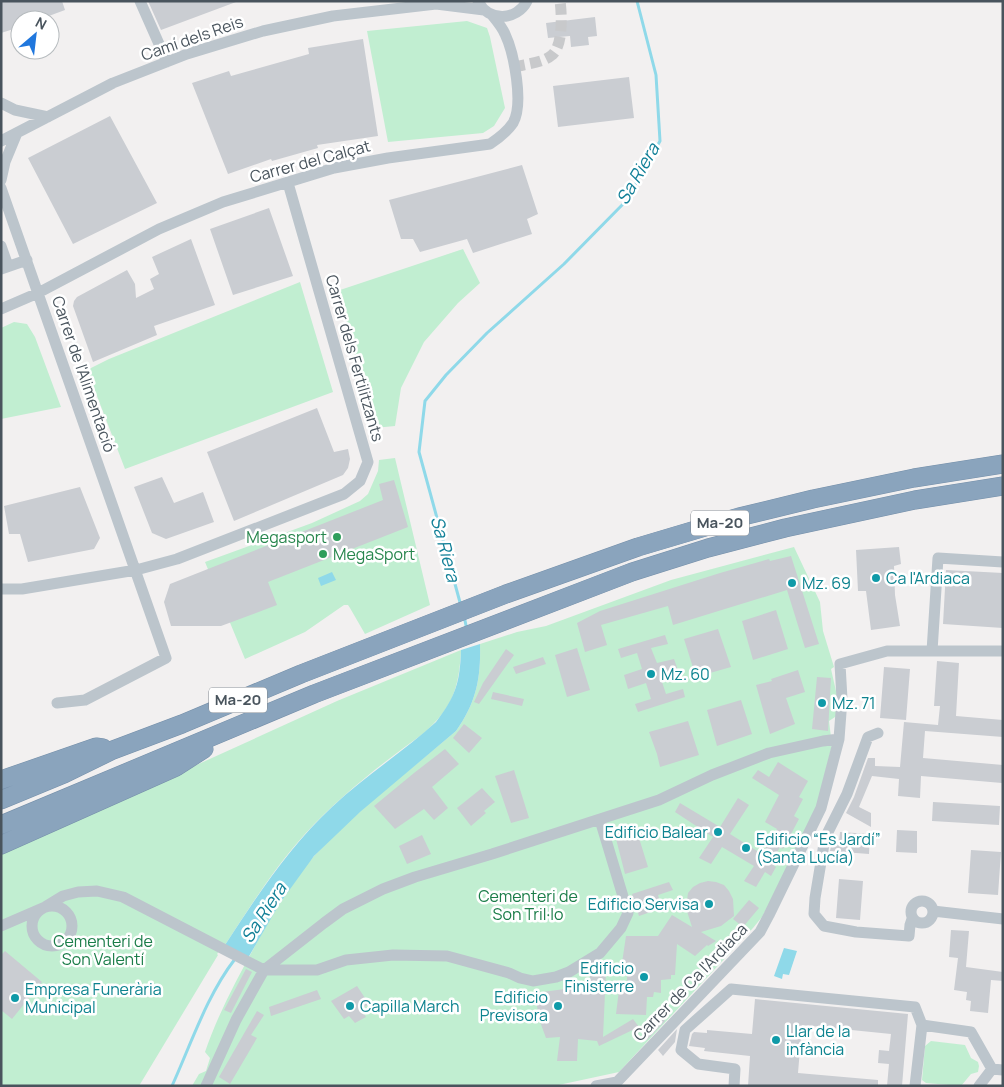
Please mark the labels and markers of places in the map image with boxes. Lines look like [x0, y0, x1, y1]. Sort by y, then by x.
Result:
place label: Megasport [246, 526, 327, 548]
marker: Megasport [331, 531, 343, 543]
place label: MegaSport [333, 543, 415, 565]
marker: MegaSport [317, 548, 329, 560]
place label: Ca l'Ardiaca [886, 567, 970, 589]
place label: Mz. 69 [802, 572, 851, 594]
marker: Ca l'Ardiaca [870, 572, 882, 584]
marker: Mz. 69 [786, 577, 798, 589]
place label: Mz. 60 [661, 663, 710, 685]
marker: Mz. 60 [645, 668, 657, 680]
place label: Mz. 71 [832, 692, 875, 714]
marker: Mz. 71 [816, 697, 828, 709]
place label: Edificio Balear [605, 821, 708, 843]
marker: Edificio Balear [712, 826, 724, 838]
place label: Edificio “Es Jardí” (Santa Lucía) [756, 828, 881, 868]
marker: Edificio “Es Jardí” (Santa Lucía) [740, 842, 752, 854]
place label: Edificio Servisa [588, 893, 699, 915]
marker: Edificio Servisa [703, 898, 715, 910]
place label: Edificio Finisterre [564, 957, 634, 997]
marker: Edificio Finisterre [638, 971, 650, 983]
place label: Empresa Funerària Municipal [25, 978, 162, 1018]
place label: Edificio Previsora [480, 986, 548, 1026]
marker: Empresa Funerària Municipal [9, 992, 21, 1004]
place label: Capilla March [360, 995, 459, 1017]
marker: Capilla March [344, 1000, 356, 1012]
marker: Edificio Previsora [552, 1000, 564, 1012]
place label: Llar de la infància [786, 1020, 850, 1060]
marker: Llar de la infància [770, 1034, 782, 1046]

